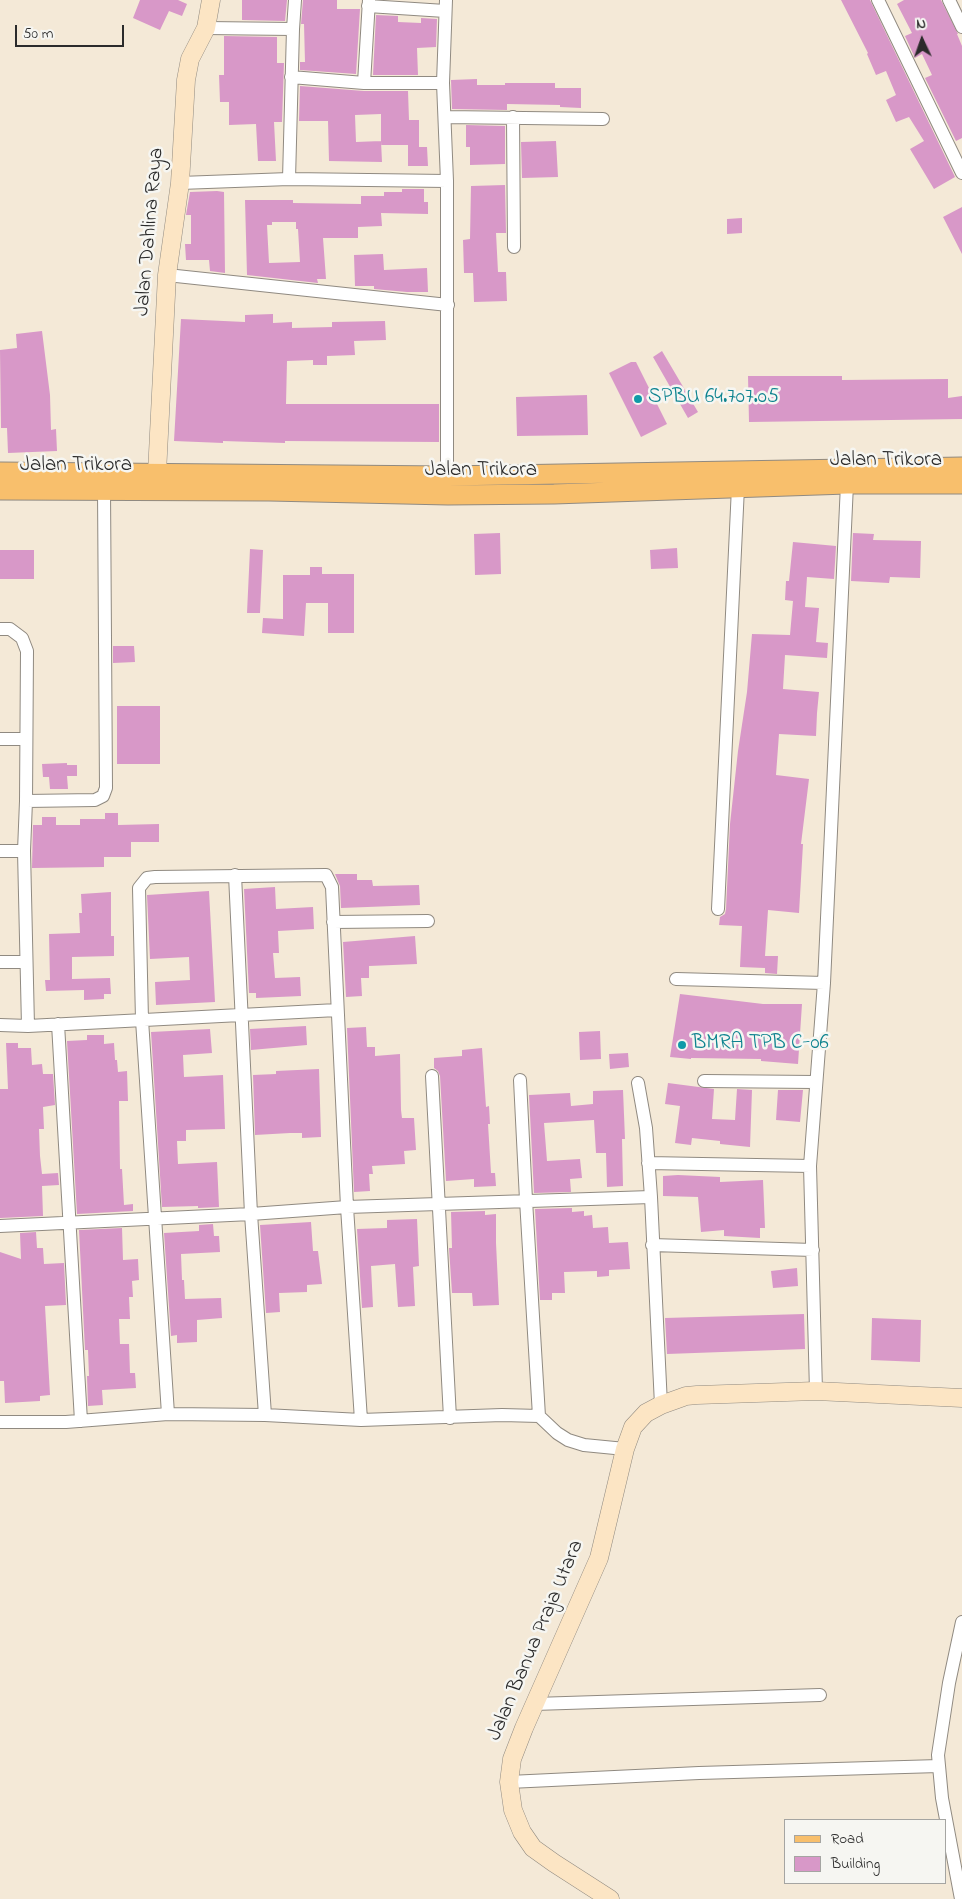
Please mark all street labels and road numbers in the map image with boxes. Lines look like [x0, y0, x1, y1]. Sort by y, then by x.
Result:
street label: Jalan Dahlina Raya [131, 147, 171, 317]
street label: Jalan Trikora [830, 449, 942, 475]
street label: Jalan Trikora [20, 454, 132, 480]
street label: Jalan Trikora [425, 459, 537, 485]
street label: Jalan Banua Praja Utara [483, 1537, 591, 1745]

